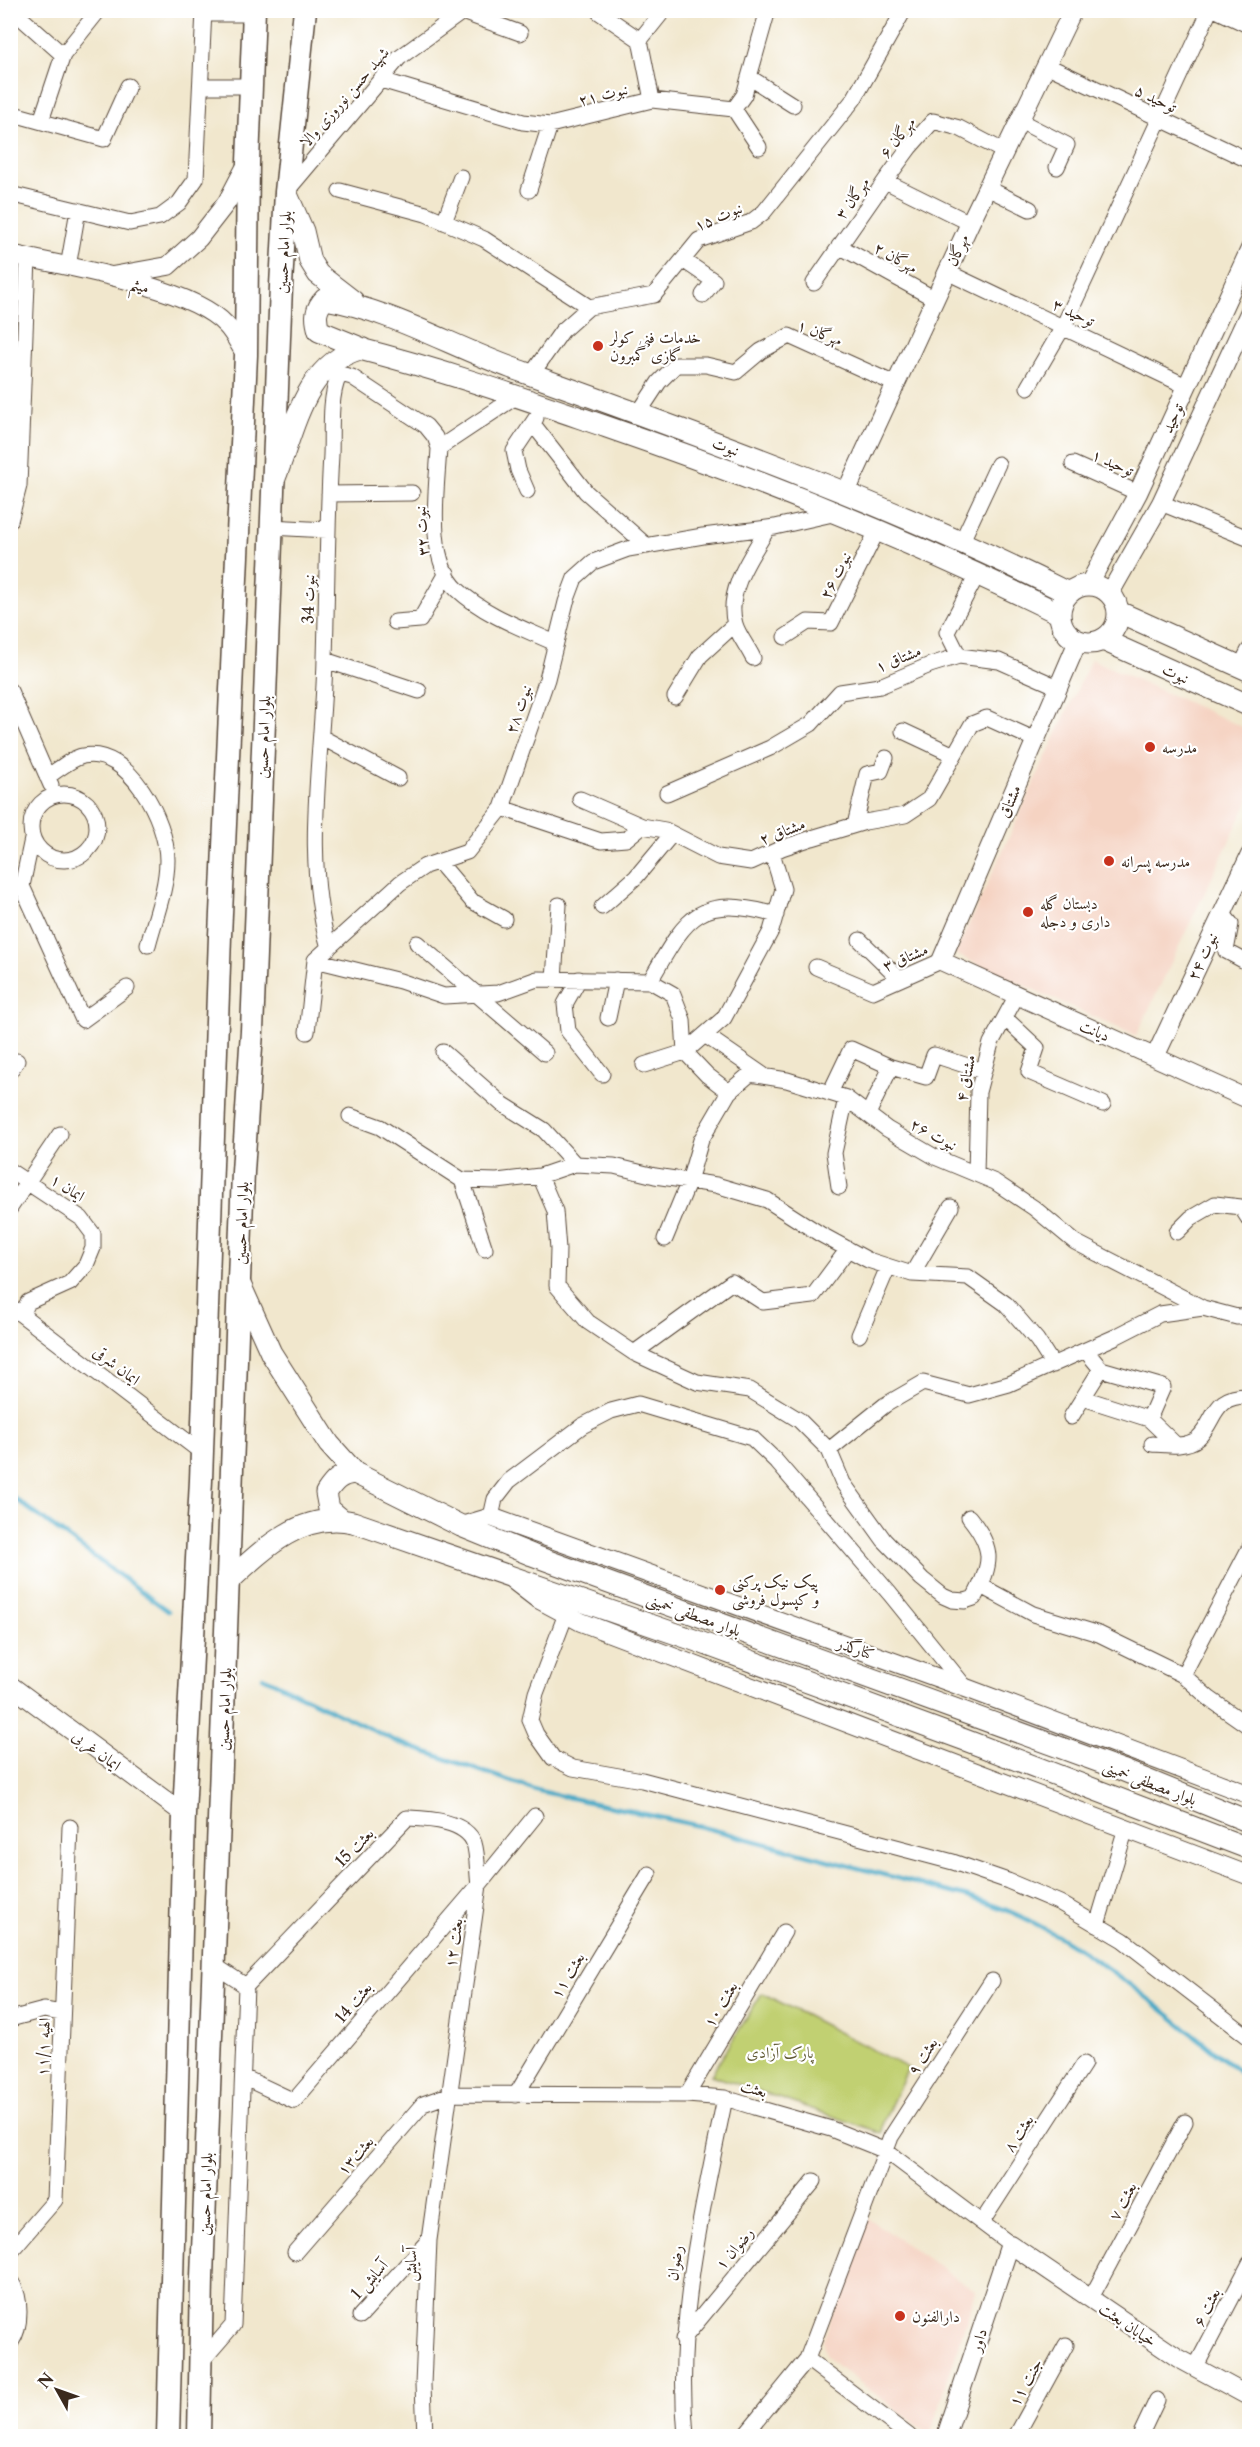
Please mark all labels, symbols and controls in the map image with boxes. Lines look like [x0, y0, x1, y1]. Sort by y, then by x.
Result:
street label: شهید حسن نوروزی والا [295, 43, 395, 153]
street label: نبوت ۲۱ [576, 78, 630, 111]
street label: توحید ۵ [1131, 79, 1181, 118]
street label: مهرگان ۶ [875, 113, 920, 162]
street label: مهرگان ۳ [830, 173, 874, 223]
street label: نبوت ۱۵ [691, 197, 746, 236]
street label: بلوار امام حسین [271, 210, 300, 294]
street label: مهرگان [941, 231, 974, 270]
street label: مهرگان ۲ [870, 237, 921, 278]
street label: میثم [126, 273, 152, 304]
street label: توحید ۳ [1049, 294, 1099, 332]
street label: مهرگان ۱ [794, 314, 845, 351]
place label: خدمات فنی کولر گازی گمبرون [608, 327, 701, 366]
marker: خدمات فنی کولر گازی گمبرون [591, 339, 605, 353]
street label: توحید [1157, 399, 1189, 436]
street label: نبوت [709, 432, 742, 461]
street label: توحید ۱ [1088, 444, 1138, 481]
street label: نبوت ۳۲ [409, 505, 434, 557]
street label: نبوت ۲۶ [815, 548, 856, 602]
street label: نبوت 34 [298, 574, 319, 624]
street label: مشتاق ۱ [872, 640, 924, 676]
street label: نبوت [1159, 658, 1193, 689]
street label: نبوت ۲۸ [500, 682, 537, 736]
street label: بلوار امام حسین [252, 695, 279, 779]
place label: مدرسه [1162, 737, 1197, 757]
marker: مدرسه [1143, 740, 1157, 754]
street label: مشتاق [993, 782, 1025, 820]
street label: مشتاق ۲ [756, 813, 808, 849]
place label: مدرسه پسرانه [1121, 851, 1190, 874]
marker: مدرسه پسرانه [1102, 854, 1116, 868]
place label: دبستان گله داری و دجله [1040, 893, 1111, 931]
marker: دبستان گله داری و دجله [1021, 905, 1035, 919]
street label: نبوت ۲۴ [1182, 929, 1223, 983]
street label: مشتاق ۳ [879, 939, 931, 975]
street label: دیانت [1077, 1015, 1113, 1046]
street label: مشتاق ۴ [951, 1053, 979, 1103]
street label: نبوت ۲۶ [907, 1113, 961, 1156]
street label: ایمان ۱ [47, 1169, 89, 1205]
street label: بلوار امام حسین [230, 1181, 257, 1265]
street label: ایمان شرقی [89, 1341, 144, 1390]
place label: پیک نیک پرکنی و کپسول فروشی [732, 1571, 819, 1611]
marker: پیک نیک پرکنی و کپسول فروشی [713, 1583, 727, 1597]
street label: بلوار مصطفی خمینی [643, 1588, 744, 1642]
street label: کنارگذر [833, 1630, 878, 1664]
street label: بلوار امام حسین [213, 1667, 240, 1751]
street label: ایمان غربی [67, 1725, 125, 1776]
street label: بلوار مصطفی خمینی [1100, 1755, 1200, 1811]
street label: بعثت 15 [331, 1823, 377, 1871]
street label: بعثت ۱۲ [440, 1917, 466, 1969]
street label: بعثت ۱۱ [546, 1948, 588, 2002]
street label: بعثت 14 [330, 1977, 376, 2027]
street label: بعثت ۱۰ [699, 1977, 741, 2031]
street label: الهیه ۱۱/۱ [32, 2017, 54, 2077]
street label: بعثت ۹ [903, 2034, 941, 2078]
park label: پارک آزادی [746, 2042, 814, 2064]
street label: بعثت [738, 2075, 770, 2101]
street label: بعثت ۸ [999, 2111, 1037, 2155]
street label: بعثت۱۳ [332, 2131, 378, 2179]
street label: بلوار امام حسین [194, 2152, 221, 2236]
street label: بعثت ۷ [1104, 2178, 1140, 2224]
street label: رضوان ۱ [710, 2223, 758, 2274]
street label: رضوان [661, 2244, 688, 2282]
street label: آسایش [399, 2245, 422, 2282]
street label: آسایش 1 [346, 2254, 394, 2303]
street label: بعثت ۶ [1188, 2284, 1224, 2330]
street label: خیابان بعثت [1095, 2298, 1161, 2350]
place label: دارالفنون [912, 2306, 960, 2327]
marker: دارالفنون [893, 2309, 907, 2323]
street label: داور [964, 2326, 991, 2356]
street label: جنت ۱۱ [1004, 2355, 1046, 2409]
north arrow [27, 2360, 87, 2420]
text: N [33, 2369, 58, 2392]

